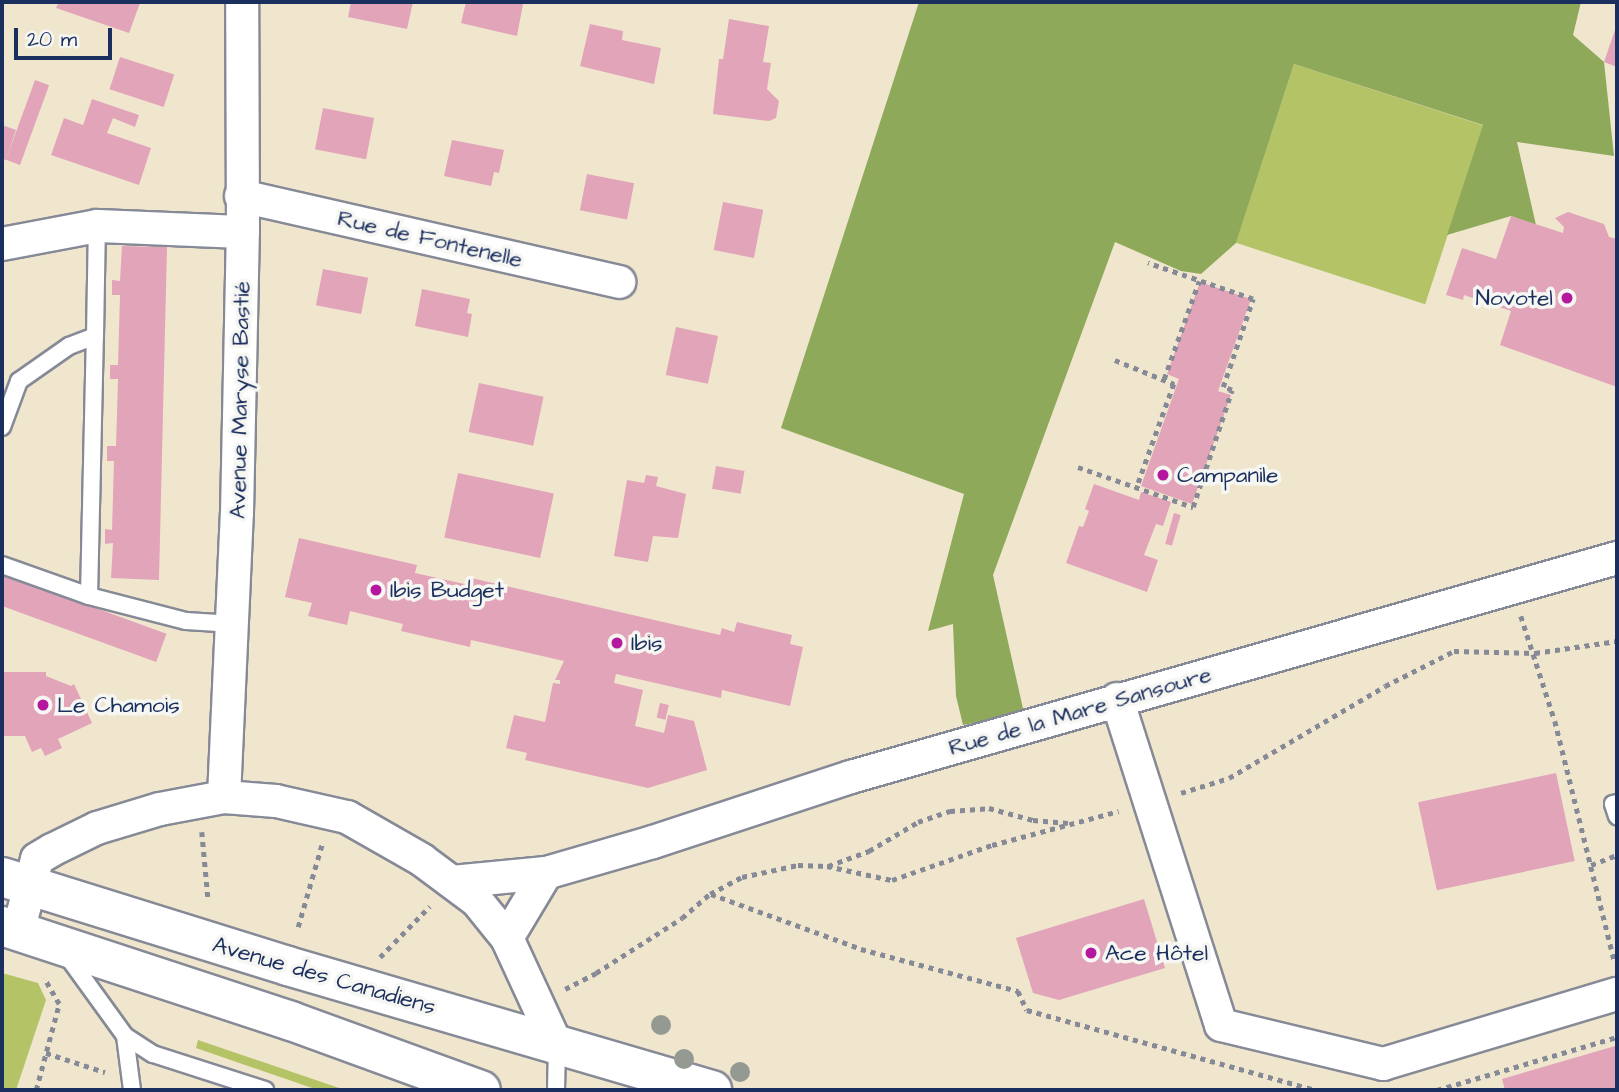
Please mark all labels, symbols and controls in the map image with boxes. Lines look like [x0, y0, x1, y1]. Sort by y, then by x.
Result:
scale bar [18, 14, 116, 58]
text: 20 m [27, 25, 77, 54]
street label: Rue de Fontenelle [335, 204, 525, 274]
street label: Avenue Maryse Bastié [224, 281, 256, 519]
place label: Novotel [1475, 284, 1553, 312]
marker: Novotel [1559, 290, 1575, 306]
place label: Campanile [1177, 461, 1278, 489]
marker: Campanile [1155, 467, 1171, 483]
place label: Ibis Budget [390, 576, 504, 604]
marker: Ibis Budget [368, 582, 384, 598]
place label: Ibis [631, 629, 662, 657]
marker: Ibis [609, 635, 625, 651]
street label: Rue de la Mare Sansoure [945, 660, 1215, 762]
place label: Le Chamois [57, 691, 180, 719]
marker: Le Chamois [35, 697, 51, 713]
street label: Avenue des Canadiens [209, 931, 439, 1021]
place label: Ace Hôtel [1105, 939, 1208, 967]
marker: Ace Hôtel [1083, 945, 1099, 961]

